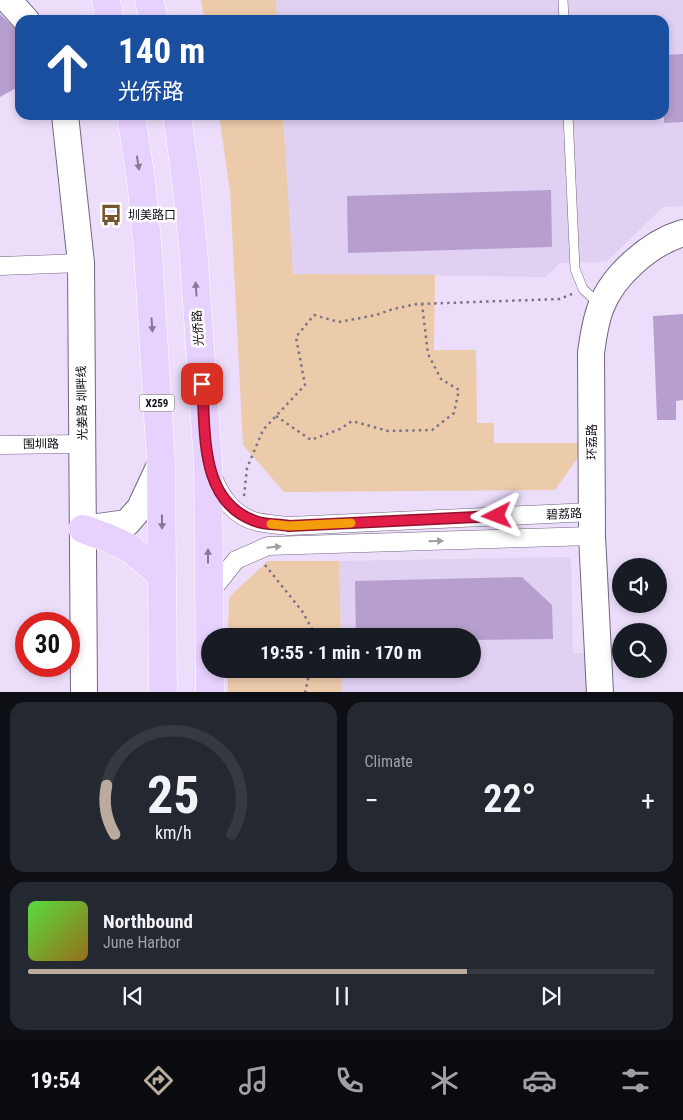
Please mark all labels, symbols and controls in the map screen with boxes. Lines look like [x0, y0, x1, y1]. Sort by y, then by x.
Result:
text: 140 m [118, 31, 205, 72]
icon: ahead [35, 35, 100, 100]
text: 光侨路 [118, 79, 184, 104]
one-way arrow [135, 156, 143, 172]
bus stop icon: 圳美路口 [98, 202, 124, 228]
place label: 圳美路口 [128, 208, 176, 222]
one-way arrow [191, 281, 199, 297]
street label: 光侨路 [190, 310, 206, 346]
one-way arrow [149, 317, 157, 333]
pin [181, 363, 223, 405]
street label: 光姜路 圳畔线 [74, 366, 90, 440]
icon: arrive [188, 370, 216, 398]
road number: X259 [140, 394, 174, 412]
street label: 环荔路 [585, 424, 599, 460]
street label: 围圳路 [23, 437, 59, 451]
position arrow [470, 489, 522, 541]
street label: 碧荔路 [546, 506, 582, 522]
one-way arrow [158, 515, 166, 531]
one-way arrow [428, 537, 444, 545]
one-way arrow [266, 543, 282, 551]
one-way arrow [204, 548, 212, 564]
map controls [612, 558, 667, 678]
button: sound [612, 558, 667, 613]
speed limit sign: 30 [15, 612, 80, 677]
button: search [612, 623, 667, 678]
text: 19:55 · 1 min · 170 m [260, 641, 422, 664]
text: Climate [365, 752, 413, 771]
text: 25 [147, 765, 200, 826]
text: 22° [483, 777, 536, 821]
text: − [365, 784, 379, 817]
text: + [641, 784, 655, 817]
text: km/h [155, 822, 192, 843]
text: Northbound [103, 910, 193, 933]
text: June Harbor [103, 933, 181, 952]
icon: previous [119, 982, 147, 1010]
icon: pause [328, 982, 356, 1010]
icon: next [537, 982, 565, 1010]
icon: directions [141, 1063, 176, 1098]
icon: music [236, 1063, 271, 1098]
icon: phone [332, 1063, 367, 1098]
icon: climate [427, 1063, 462, 1098]
icon: car [522, 1063, 557, 1098]
icon: filters [618, 1063, 653, 1098]
text: 19:54 [30, 1068, 81, 1093]

